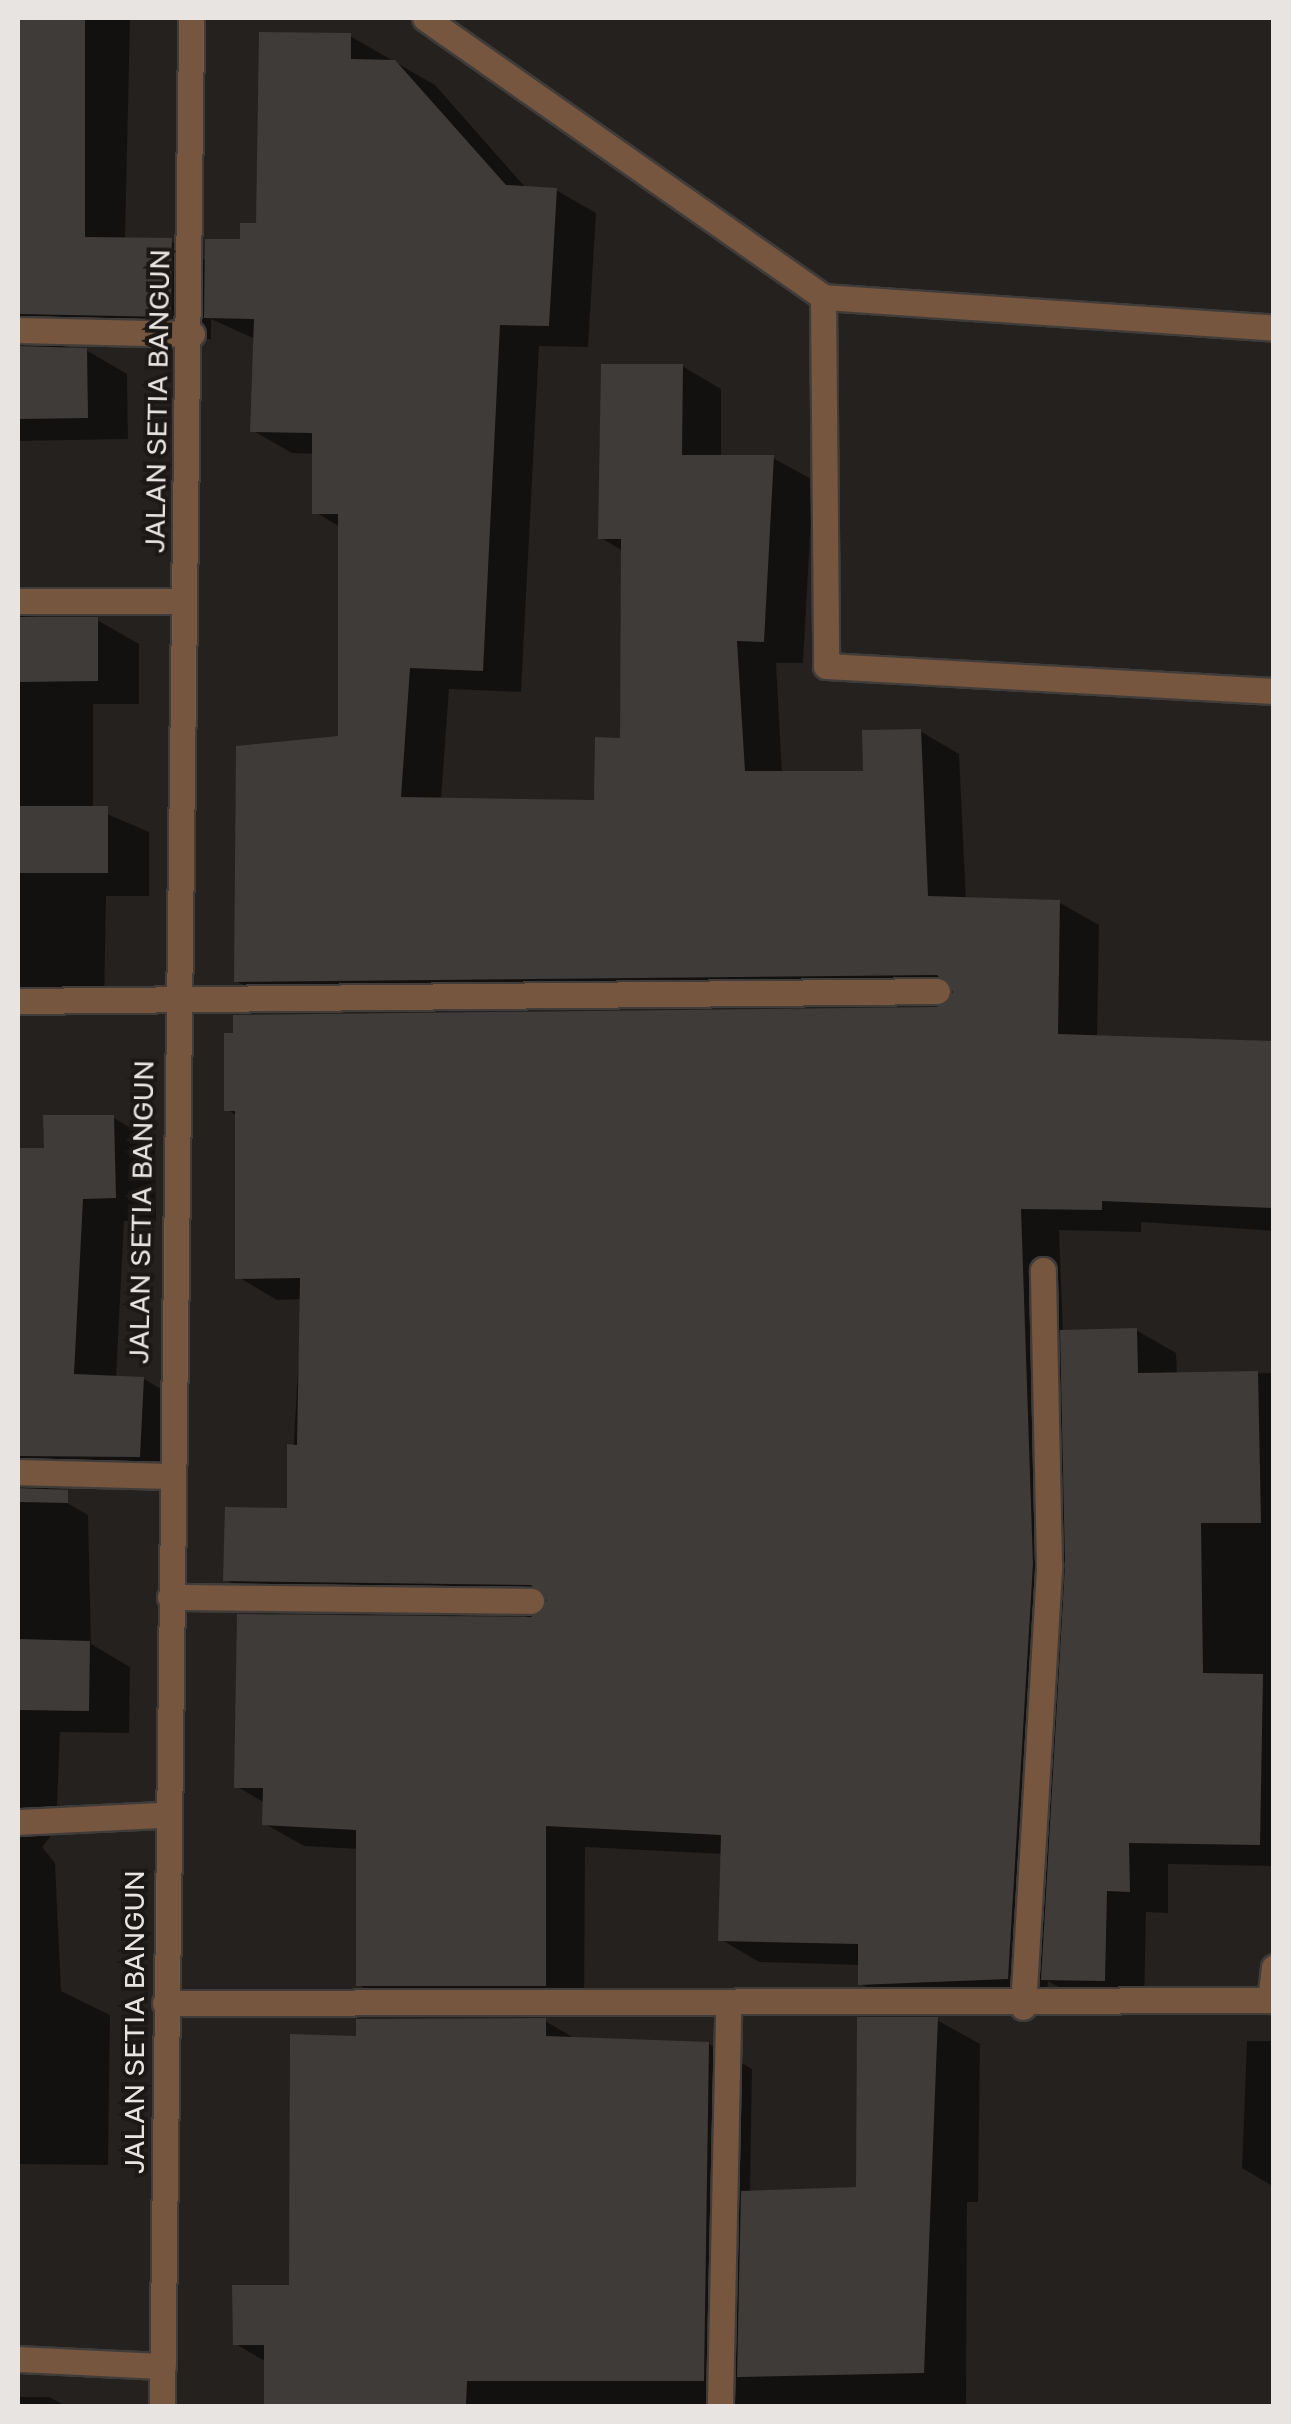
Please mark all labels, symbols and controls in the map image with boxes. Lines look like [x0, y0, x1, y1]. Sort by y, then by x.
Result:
street label: JALAN SETIA BANGUN [138, 249, 176, 553]
street label: JALAN SETIA BANGUN [122, 1060, 160, 1364]
street label: JALAN SETIA BANGUN [117, 1870, 151, 2174]

